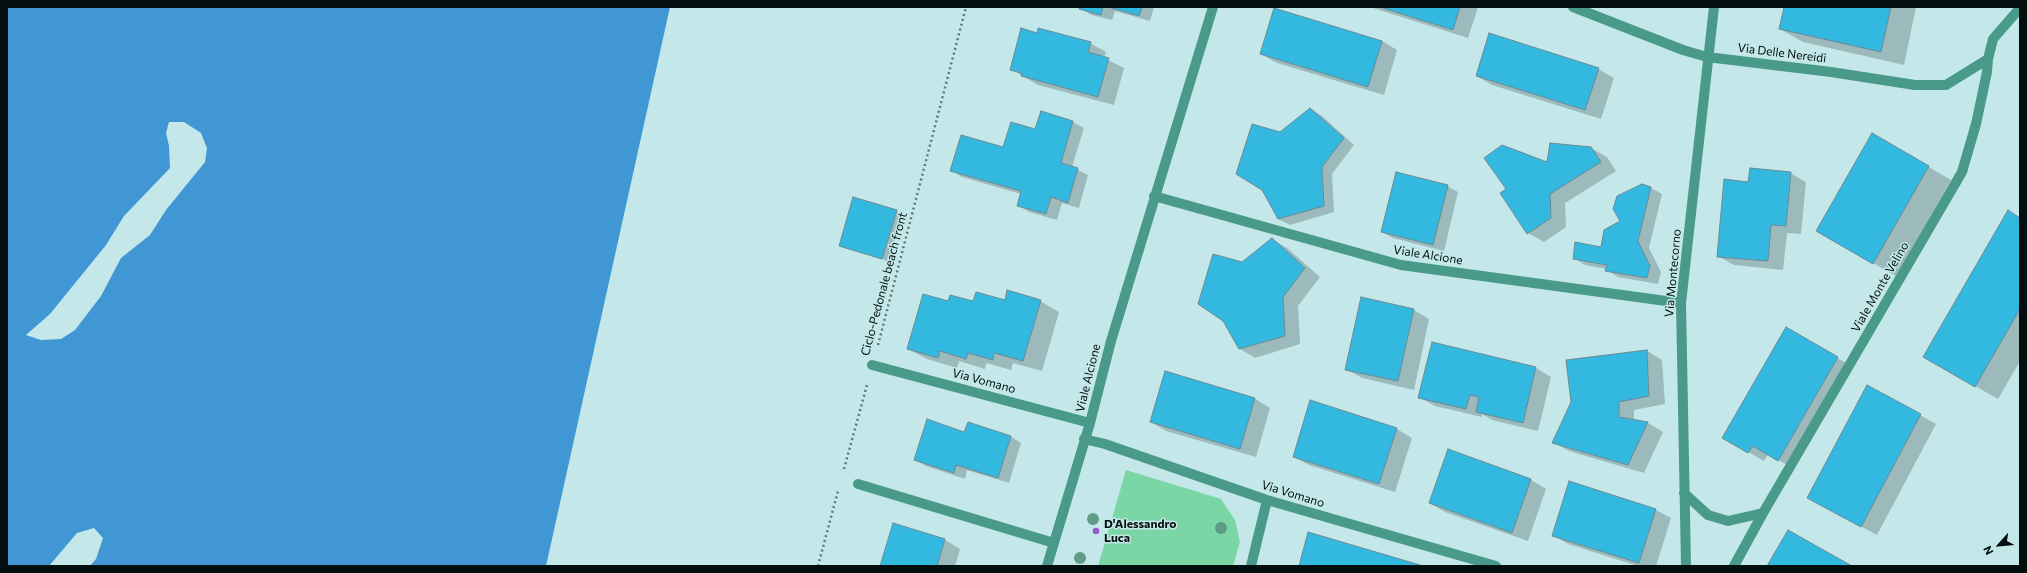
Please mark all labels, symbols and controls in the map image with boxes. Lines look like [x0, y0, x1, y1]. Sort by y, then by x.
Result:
street label: Via Delle Nereidi [1737, 40, 1827, 66]
street label: Ciclo-Pedonale beach front [858, 211, 910, 357]
street label: Via Montecorno [1662, 228, 1684, 318]
street label: Viale Monte Velino [1848, 239, 1912, 335]
street label: Viale Alcione [1392, 242, 1464, 268]
street label: Viale Alcione [1073, 342, 1103, 414]
street label: Via Vomano [951, 366, 1017, 396]
street label: Via Vomano [1260, 478, 1326, 510]
place label: D'Alessandro Luca [1104, 517, 1176, 545]
north arrow [1979, 525, 2019, 565]
marker: D'Alessandro Luca [1091, 526, 1101, 536]
text: N [1980, 544, 1996, 557]

